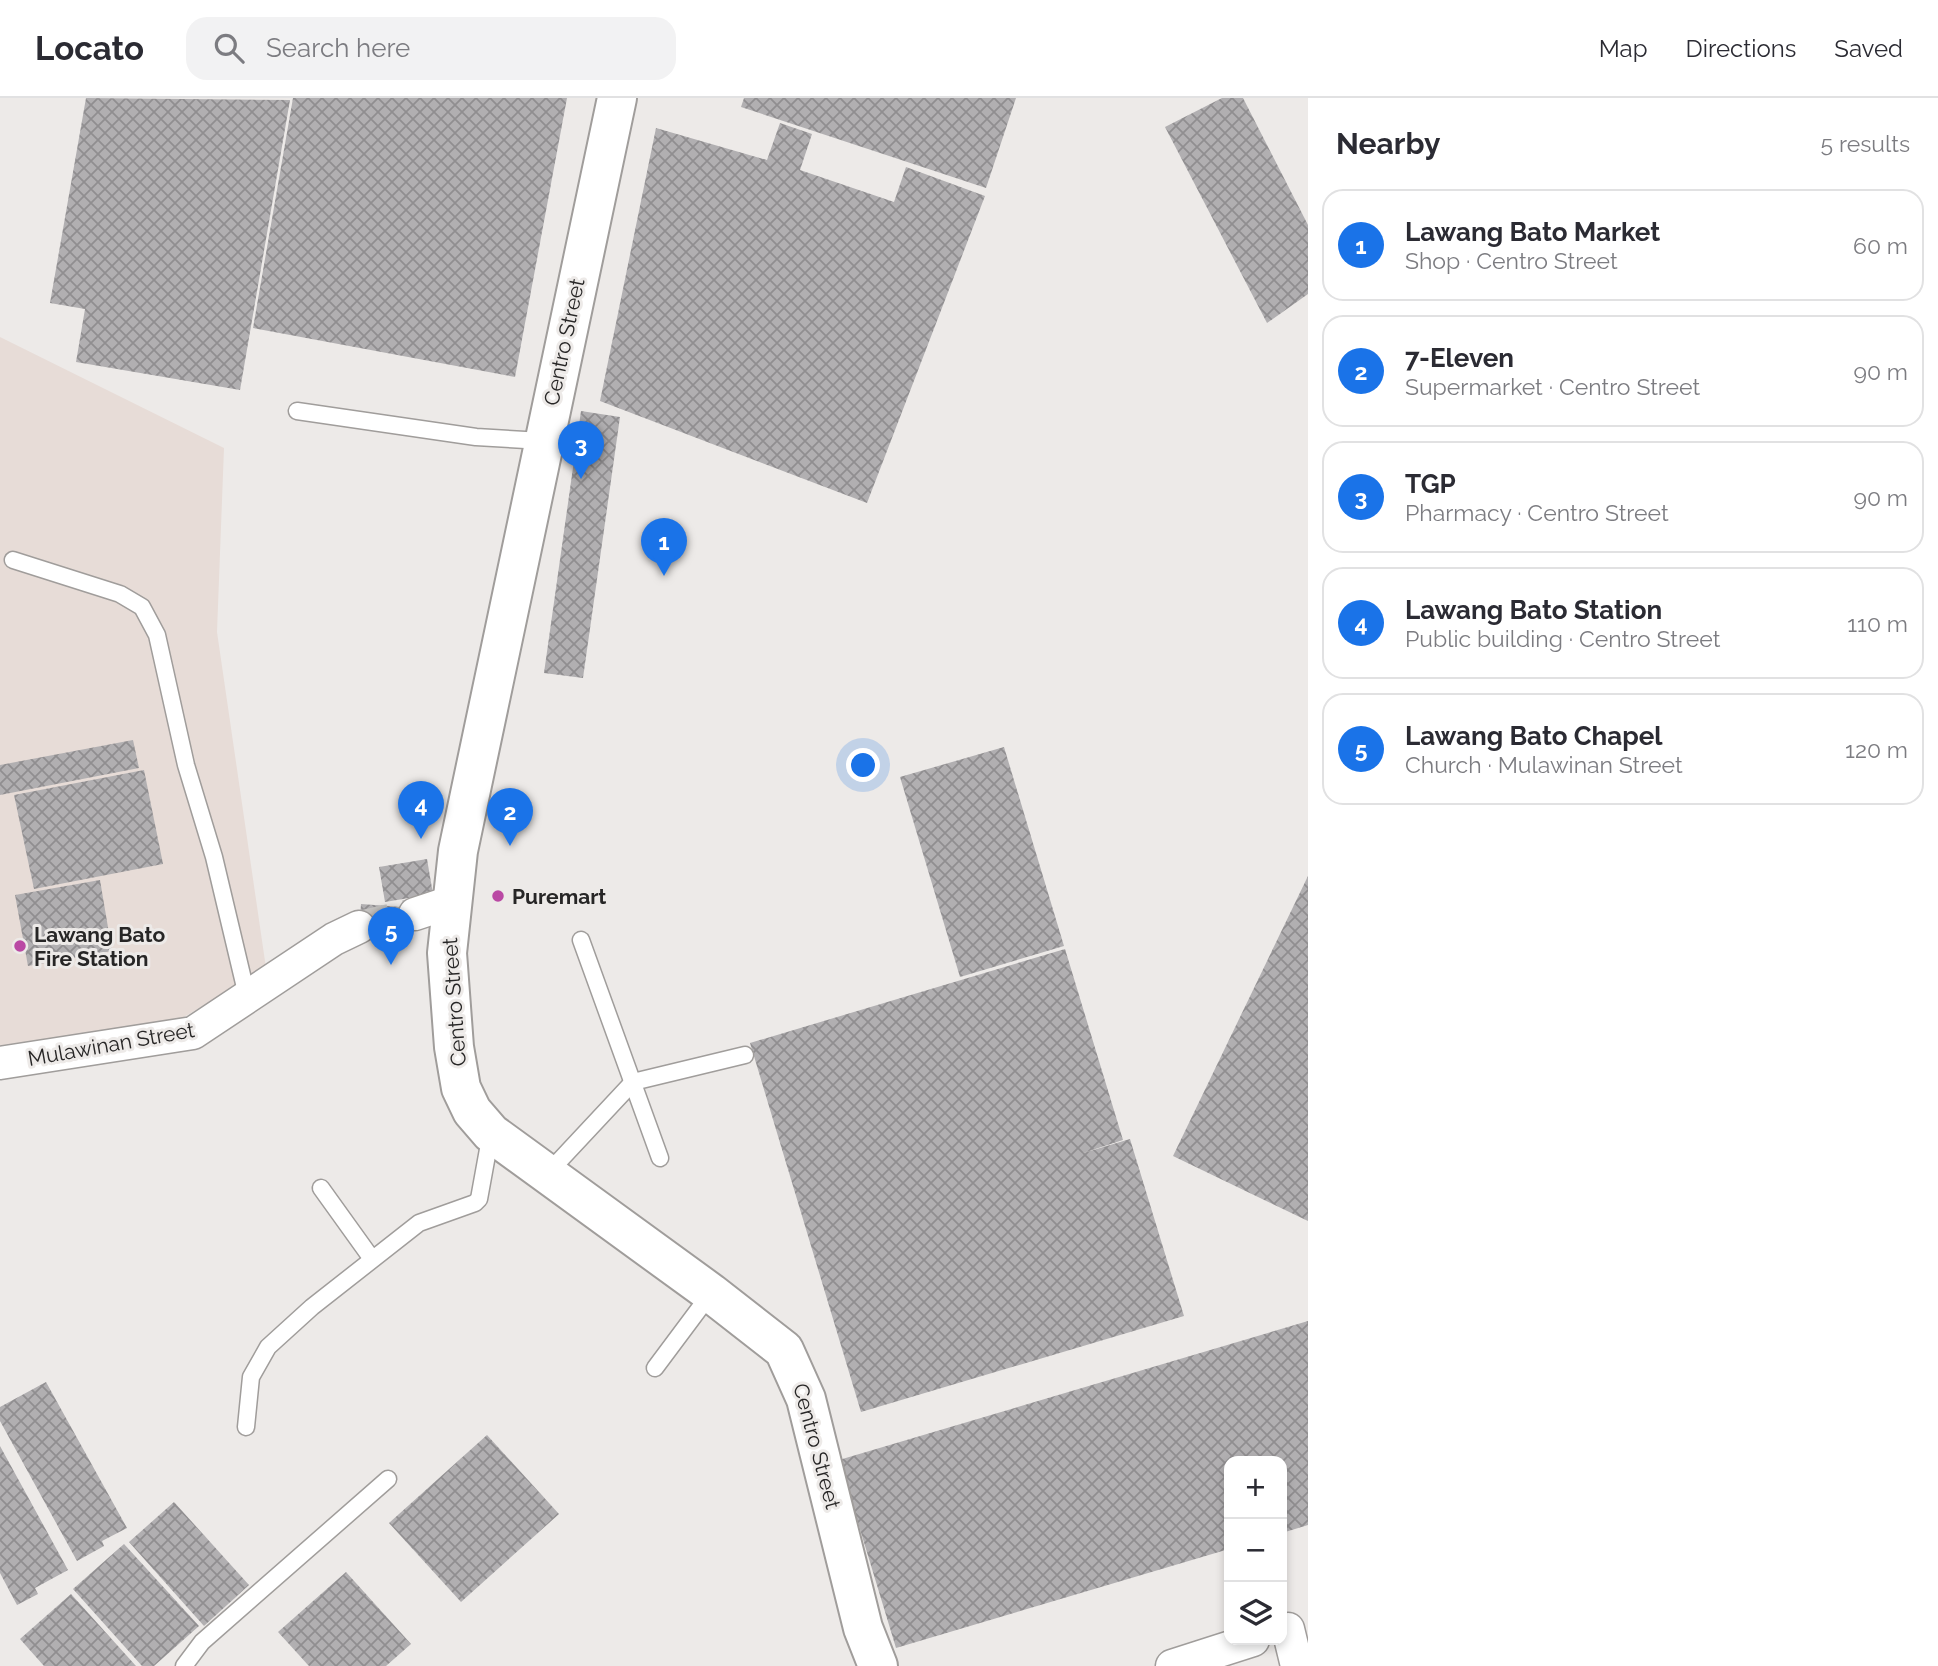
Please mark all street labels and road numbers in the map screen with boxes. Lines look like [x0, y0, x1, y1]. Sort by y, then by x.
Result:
street label: Centro Street [538, 276, 590, 408]
street label: Centro Street [437, 937, 471, 1067]
street label: Mulawinan Street [26, 1017, 196, 1071]
street label: Centro Street [788, 1380, 846, 1512]

